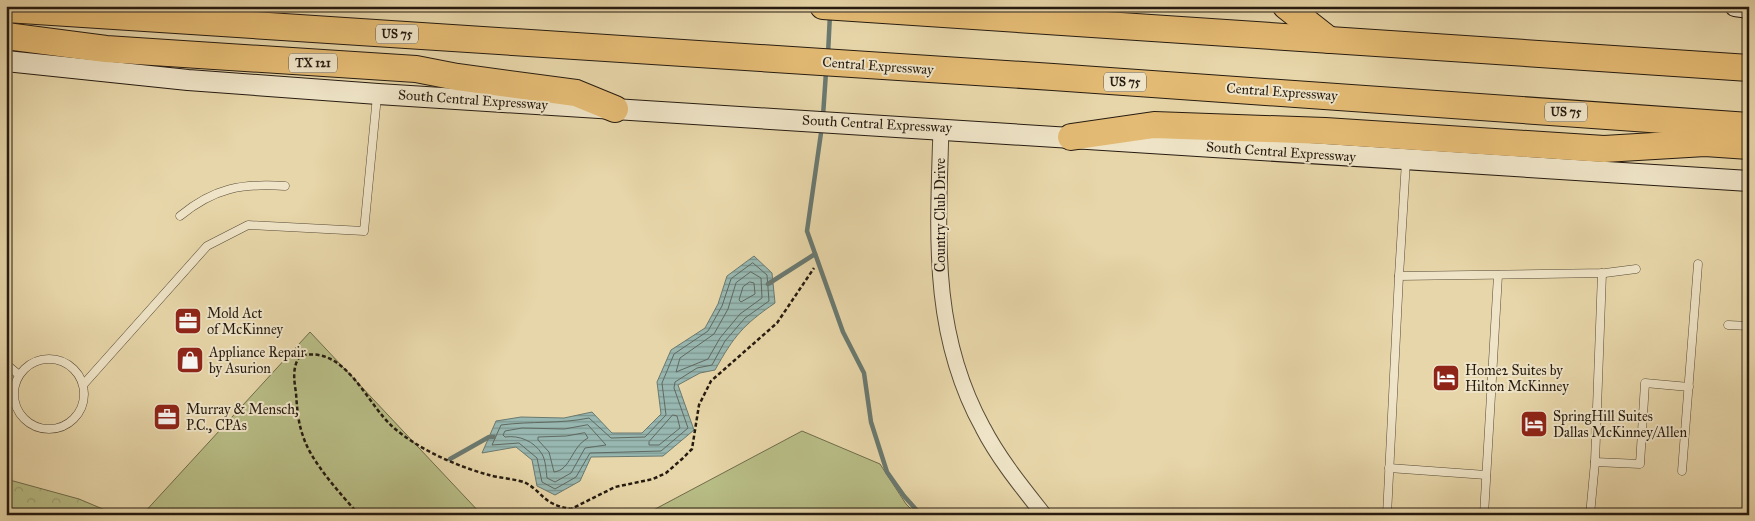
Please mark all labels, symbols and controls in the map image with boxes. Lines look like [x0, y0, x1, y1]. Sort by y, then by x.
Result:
road number: US 75 [376, 24, 418, 44]
road number: TX 121 [289, 54, 337, 72]
street label: Central Expressway [822, 54, 935, 78]
road number: US 75 [1104, 72, 1146, 91]
street label: Central Expressway [1226, 80, 1339, 104]
street label: South Central Expressway [398, 86, 549, 114]
road number: US 75 [1545, 102, 1587, 121]
street label: South Central Expressway [802, 112, 953, 136]
street label: South Central Expressway [1206, 138, 1357, 166]
street label: Country Club Drive [932, 158, 949, 272]
place label: Mold Act of McKinney [207, 305, 284, 338]
office icon: Mold Act of McKinney [173, 306, 203, 336]
place label: Appliance Repair by Asurion [208, 344, 307, 377]
shop icon: Appliance Repair by Asurion [175, 345, 205, 375]
place label: Home2 Suites by Hilton McKinney [1465, 362, 1569, 395]
hotel icon: Home2 Suites by Hilton McKinney [1431, 363, 1461, 393]
place label: Murray & Mensch, P.C., CPAs [186, 401, 299, 434]
office icon: Murray & Mensch, P.C., CPAs [152, 402, 182, 432]
place label: SpringHill Suites Dallas McKinney/Allen [1553, 408, 1687, 441]
hotel icon: SpringHill Suites Dallas McKinney/Allen [1519, 409, 1549, 439]

